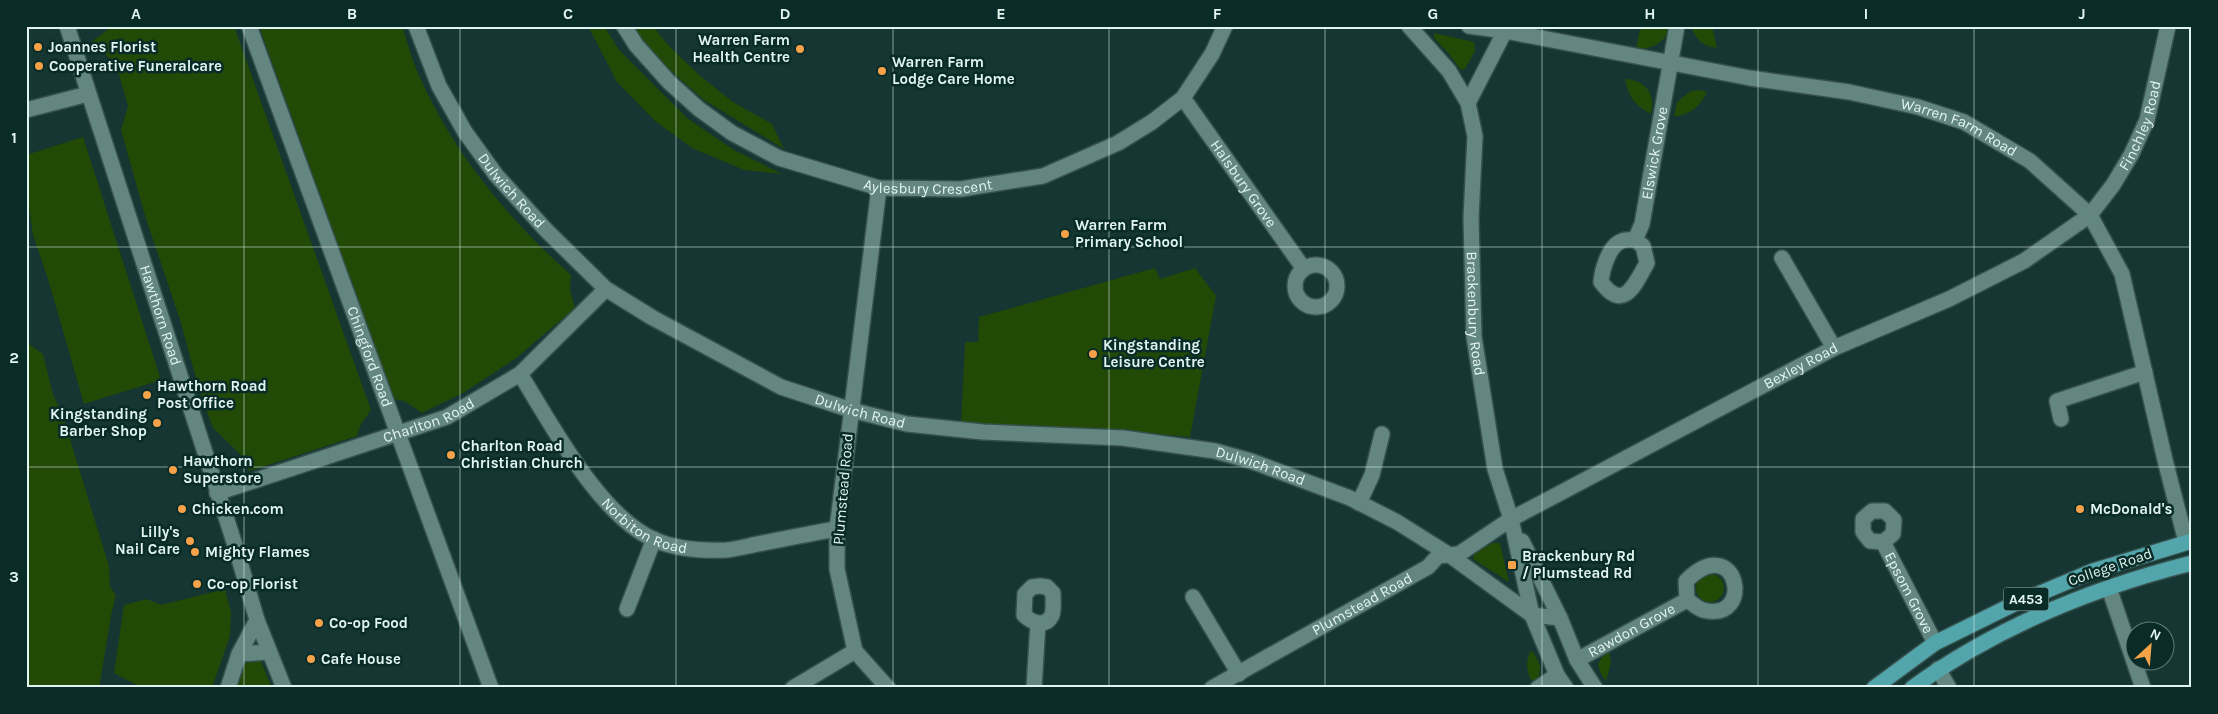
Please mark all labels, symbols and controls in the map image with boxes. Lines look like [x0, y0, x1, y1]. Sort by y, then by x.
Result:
text: A [131, 4, 141, 23]
text: B [347, 4, 357, 23]
text: C [563, 4, 573, 23]
text: D [780, 4, 791, 23]
text: E [996, 4, 1006, 23]
text: F [1213, 4, 1222, 23]
text: G [1428, 4, 1438, 23]
text: H [1644, 4, 1656, 23]
text: I [1864, 4, 1868, 23]
text: J [2078, 4, 2086, 23]
place label: Warren Farm Health Centre [693, 31, 790, 66]
place label: Joannes Florist [48, 38, 156, 56]
marker: Joannes Florist [32, 41, 44, 53]
marker: Warren Farm Health Centre [794, 43, 806, 55]
place label: Warren Farm Lodge Care Home [892, 53, 1015, 88]
place label: Cooperative Funeralcare [49, 57, 222, 75]
marker: Cooperative Funeralcare [33, 60, 45, 72]
marker: Warren Farm Lodge Care Home [876, 65, 888, 77]
street label: Finchley Road [2115, 79, 2165, 174]
street label: Warren Farm Road [1899, 95, 2020, 160]
street label: Elswick Grove [1637, 105, 1672, 201]
text: 1 [11, 128, 17, 147]
street label: Halsbury Grove [1207, 137, 1281, 231]
street label: Dulwich Road [474, 150, 549, 232]
street label: Aylesbury Crescent [862, 175, 994, 198]
place label: Warren Farm Primary School [1075, 216, 1183, 251]
marker: Warren Farm Primary School [1059, 228, 1071, 240]
street label: Brackenbury Road [1463, 251, 1489, 377]
street label: Hawthorn Road [136, 263, 185, 368]
street label: Chingford Road [343, 304, 397, 410]
place label: Kingstanding Leisure Centre [1103, 336, 1205, 371]
street label: Bexley Road [1760, 339, 1841, 393]
text: 2 [9, 348, 19, 367]
marker: Kingstanding Leisure Centre [1087, 348, 1099, 360]
place label: Hawthorn Road Post Office [157, 377, 267, 412]
marker: Hawthorn Road Post Office [141, 389, 153, 401]
street label: Dulwich Road [812, 390, 907, 432]
street label: Charlton Road [381, 394, 478, 447]
place label: Kingstanding Barber Shop [50, 405, 147, 440]
marker: Kingstanding Barber Shop [151, 417, 163, 429]
street label: Plumstead Road [829, 432, 857, 546]
place label: Charlton Road Christian Church [461, 437, 583, 472]
street label: Dulwich Road [1214, 443, 1308, 489]
marker: Charlton Road Christian Church [445, 449, 457, 461]
place label: Hawthorn Superstore [183, 452, 261, 487]
marker: Hawthorn Superstore [167, 464, 179, 476]
street label: Norbiton Road [598, 494, 689, 557]
place label: Chicken.com [192, 500, 284, 518]
place label: McDonald's [2090, 500, 2172, 518]
marker: Chicken.com [176, 503, 188, 515]
marker: McDonald's [2074, 503, 2086, 515]
place label: Lilly's Nail Care [115, 523, 180, 558]
marker: Lilly's Nail Care [184, 535, 196, 547]
place label: Mighty Flames [205, 543, 310, 561]
street label: College Road [2066, 544, 2154, 590]
marker: Mighty Flames [189, 546, 201, 558]
place label: Brackenbury Rd / Plumstead Rd [1522, 547, 1635, 582]
street label: Epsom Grove [1881, 549, 1938, 637]
marker: Brackenbury Rd / Plumstead Rd [1506, 559, 1518, 571]
text: 3 [9, 567, 19, 586]
street label: Plumstead Road [1309, 569, 1415, 639]
place label: Co-op Florist [207, 575, 298, 593]
marker: Co-op Florist [191, 578, 203, 590]
road number: A453 [2004, 588, 2048, 610]
street label: Rawdon Grove [1585, 599, 1678, 661]
place label: Co-op Food [329, 614, 408, 632]
marker: Co-op Food [313, 617, 325, 629]
north arrow [2126, 622, 2176, 672]
text: N [2147, 625, 2164, 645]
place label: Cafe House [321, 650, 401, 668]
marker: Cafe House [305, 653, 317, 665]

